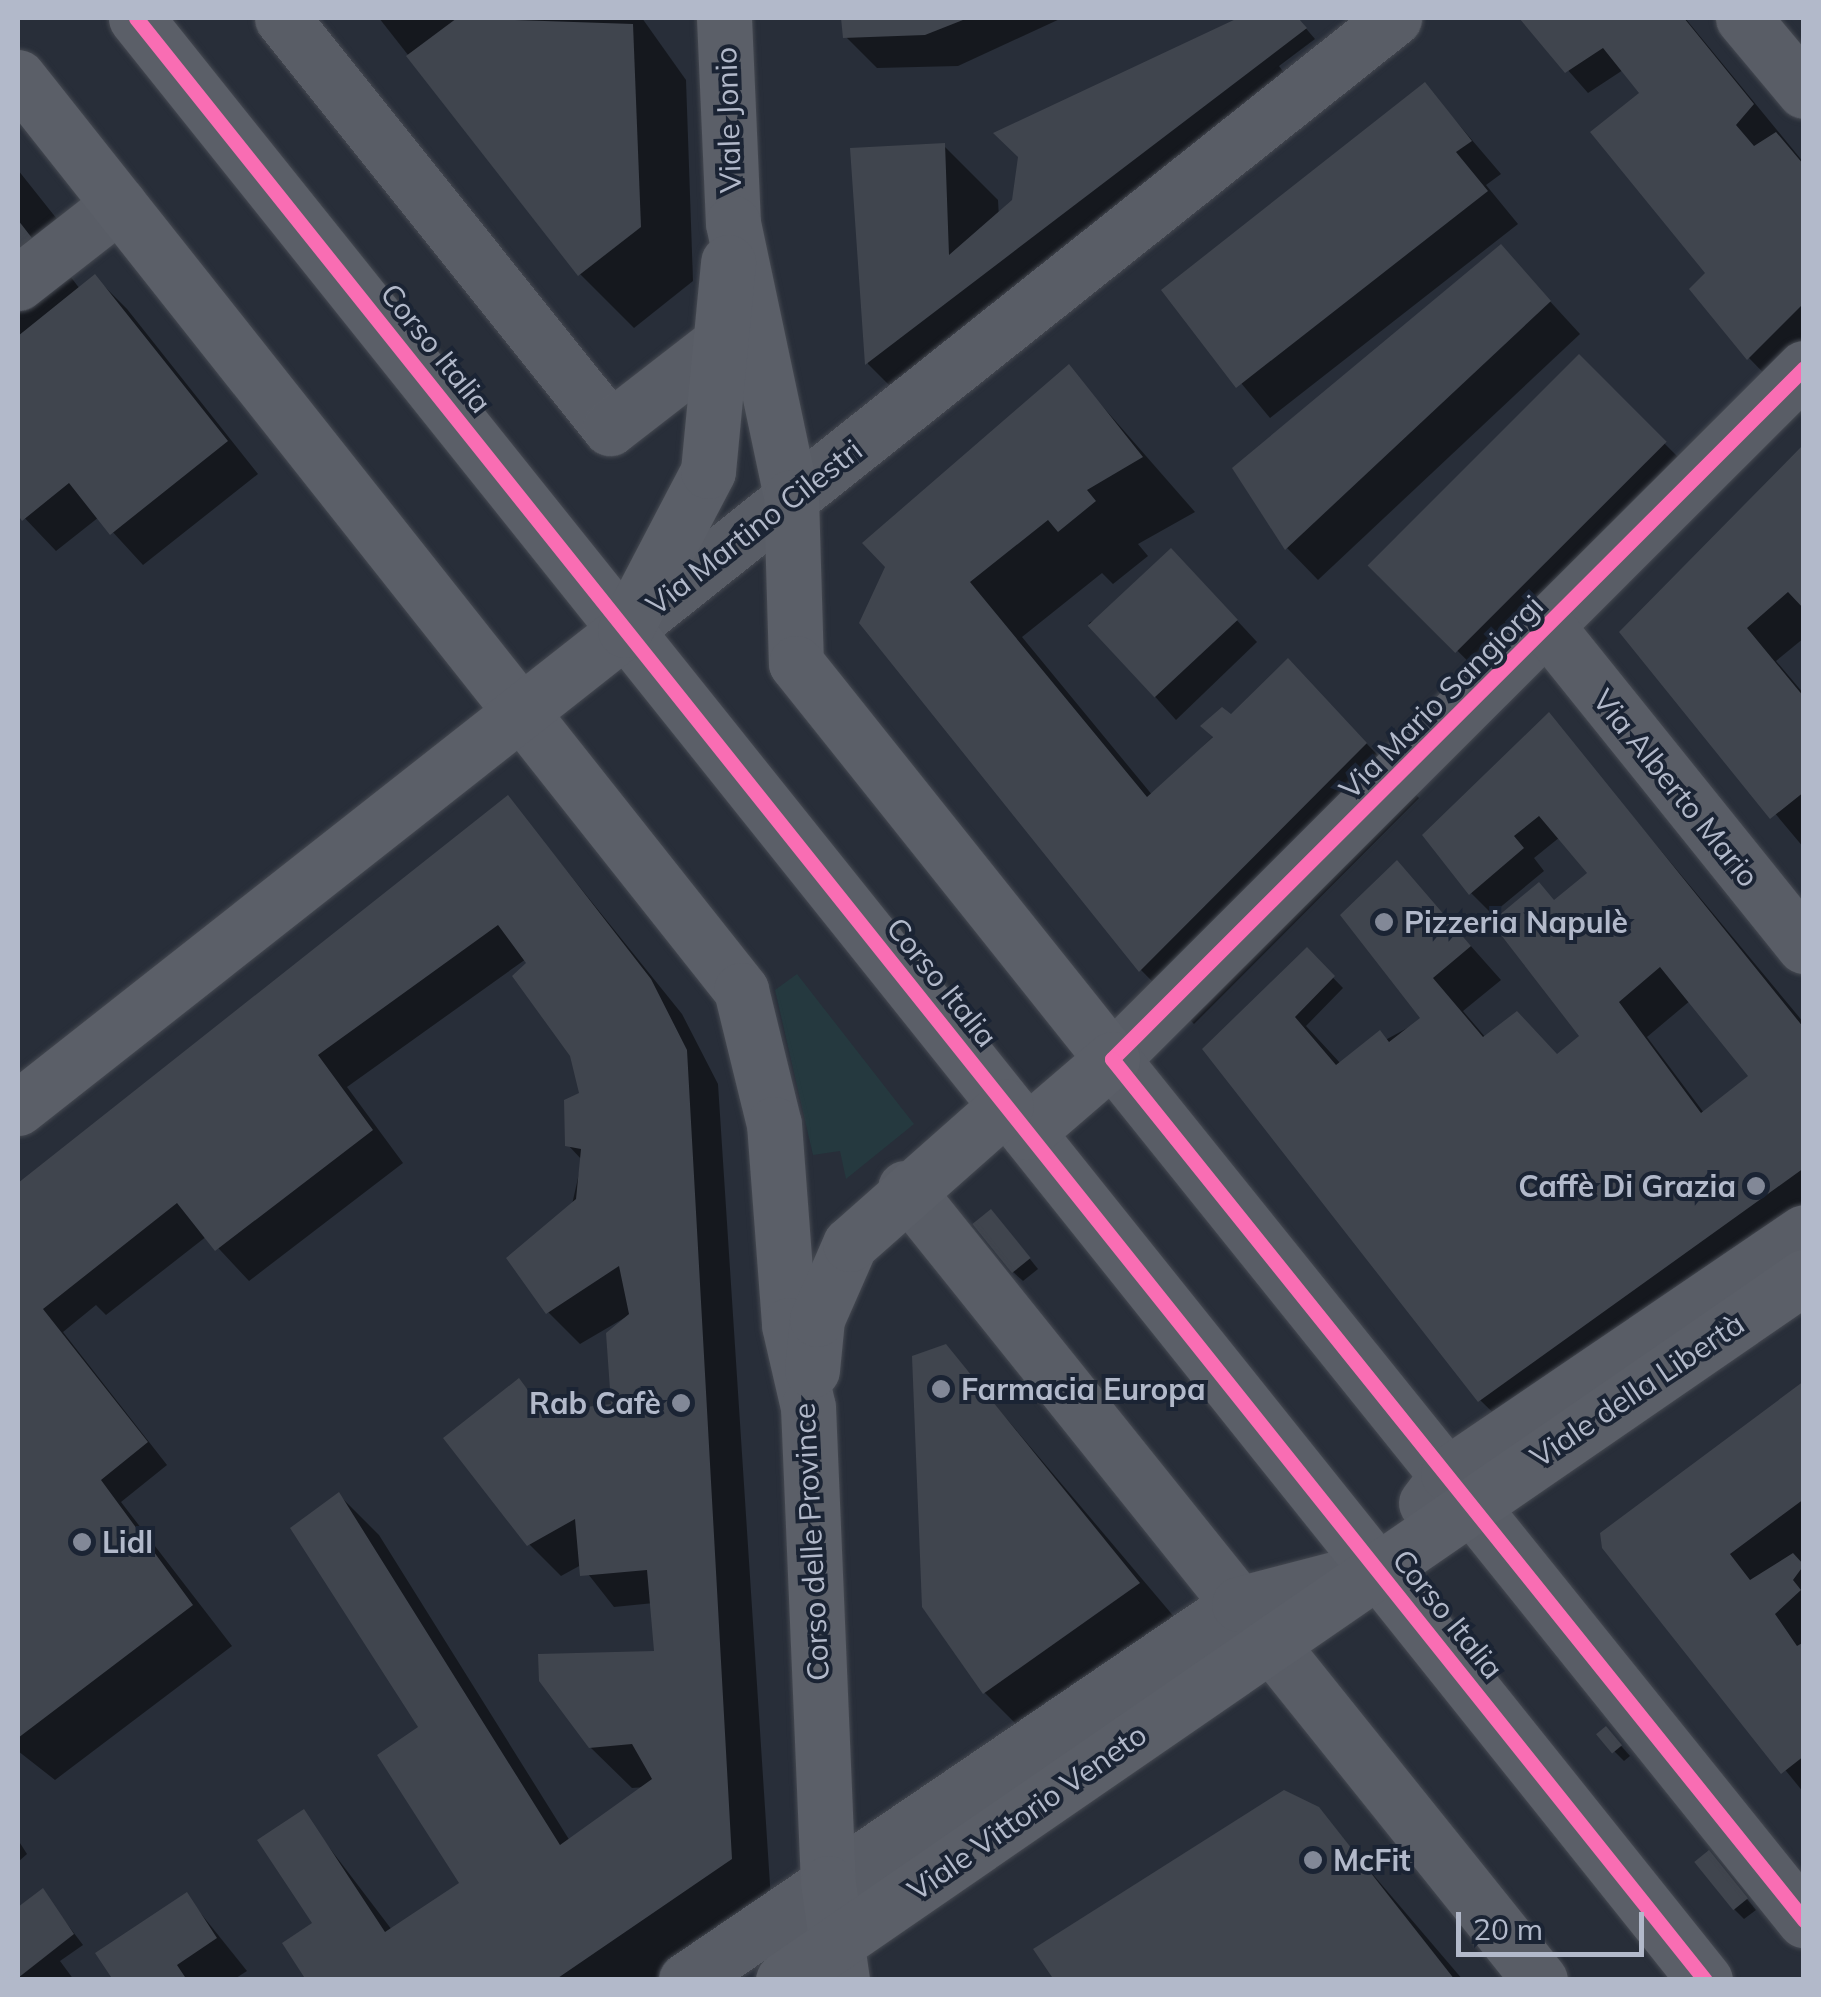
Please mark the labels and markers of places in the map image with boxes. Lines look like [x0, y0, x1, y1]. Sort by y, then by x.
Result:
place label: Pizzeria Napulè [1404, 904, 1628, 940]
marker: Pizzeria Napulè [1373, 911, 1395, 933]
place label: Caffè Di Grazia [1518, 1168, 1736, 1204]
marker: Caffè Di Grazia [1745, 1175, 1767, 1197]
place label: Farmacia Europa [961, 1371, 1206, 1407]
marker: Farmacia Europa [930, 1378, 952, 1400]
place label: Rab Cafè [529, 1385, 661, 1421]
marker: Rab Cafè [670, 1392, 692, 1414]
place label: Lidl [102, 1524, 153, 1560]
marker: Lidl [71, 1531, 93, 1553]
place label: McFit [1333, 1842, 1411, 1878]
marker: McFit [1302, 1849, 1324, 1871]

